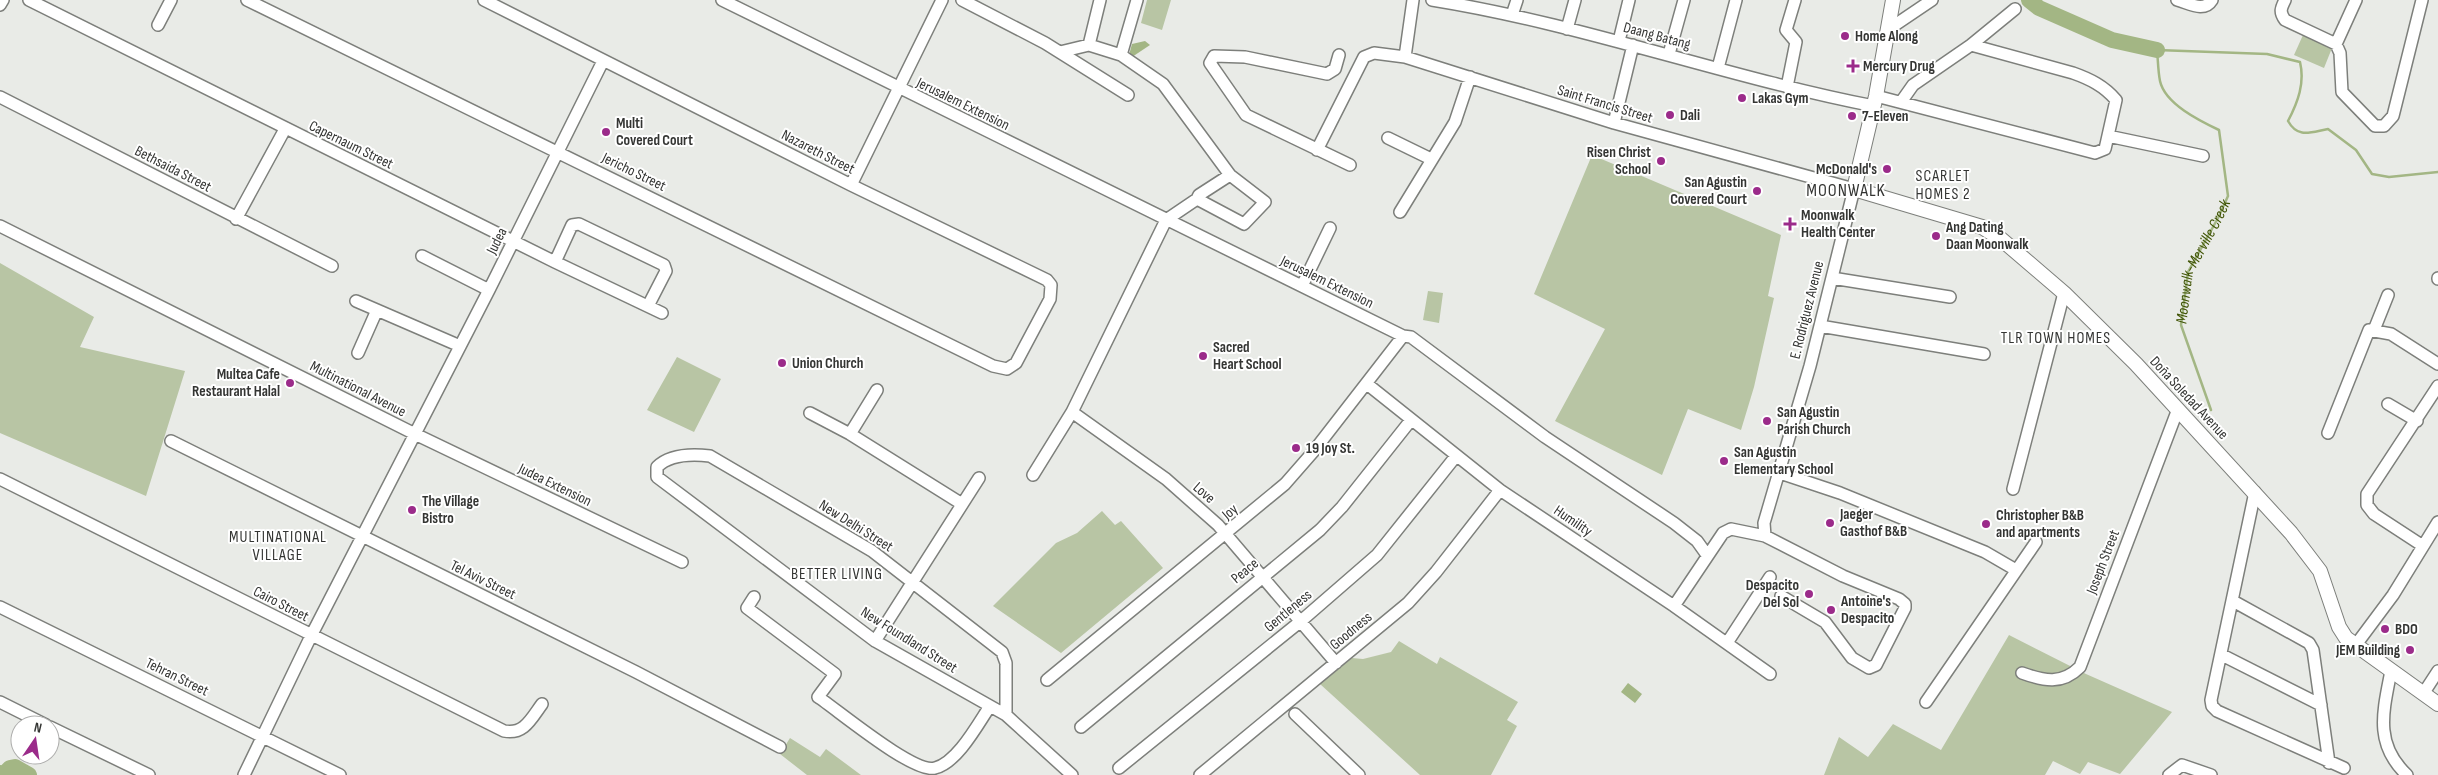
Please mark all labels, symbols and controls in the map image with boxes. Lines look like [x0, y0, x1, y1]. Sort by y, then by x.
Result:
street label: Daang Batang [1621, 18, 1693, 54]
place label: Home Along [1855, 27, 1919, 46]
marker: Home Along [1839, 30, 1851, 42]
place label: Mercury Drug [1863, 57, 1936, 76]
marker: Mercury Drug [1847, 60, 1859, 72]
street label: Jerusalem Extension [913, 73, 1013, 135]
street label: Saint Francis Street [1555, 80, 1655, 128]
place label: Lakas Gym [1752, 89, 1809, 108]
marker: Lakas Gym [1736, 92, 1748, 104]
place label: Dali [1680, 106, 1700, 125]
place label: 7-Eleven [1862, 107, 1909, 126]
marker: Dali [1664, 109, 1676, 121]
marker: 7-Eleven [1846, 110, 1858, 122]
place label: Multi Covered Court [616, 114, 693, 150]
street label: Capernaum Street [306, 116, 397, 174]
street label: Nazareth Street [778, 125, 858, 179]
marker: Multi Covered Court [600, 126, 612, 138]
street label: Bethsaida Street [131, 142, 215, 197]
place label: Risen Christ School [1587, 143, 1651, 179]
street label: Jericho Street [598, 148, 669, 196]
marker: Risen Christ School [1655, 155, 1667, 167]
place label: McDonald's [1816, 160, 1877, 179]
marker: McDonald's [1881, 163, 1893, 175]
district label: SCARLET HOMES 2 [1915, 167, 1971, 204]
place label: San Agustin Covered Court [1670, 173, 1747, 209]
district label: MOONWALK [1806, 180, 1886, 201]
marker: San Agustin Covered Court [1751, 185, 1763, 197]
water label: Moonwalk-Merville Creek [2172, 196, 2235, 325]
place label: Moonwalk Health Center [1801, 206, 1876, 242]
marker: Moonwalk Health Center [1783, 217, 1797, 231]
place label: Ang Dating Daan Moonwalk [1945, 218, 2029, 254]
street label: Judea [482, 224, 512, 258]
marker: Ang Dating Daan Moonwalk [1930, 230, 1942, 242]
street label: Jerusalem Extension [1277, 251, 1377, 313]
street label: E. Rodriguez Avenue [1786, 259, 1828, 361]
district label: TLR TOWN HOMES [2001, 329, 2111, 348]
place label: Sacred Heart School [1213, 338, 1282, 374]
marker: Sacred Heart School [1197, 350, 1209, 362]
street label: Doña Soledad Avenue [2146, 352, 2232, 444]
place label: Union Church [792, 354, 864, 373]
street label: Multinational Avenue [307, 357, 409, 421]
marker: Union Church [776, 357, 788, 369]
place label: Multea Cafe Restaurant Halal [192, 365, 280, 401]
marker: Multea Cafe Restaurant Halal [284, 377, 296, 389]
place label: San Agustin Parish Church [1777, 403, 1851, 439]
marker: San Agustin Parish Church [1761, 415, 1773, 427]
place label: 19 Joy St. [1306, 439, 1355, 458]
marker: 19 Joy St. [1290, 442, 1302, 454]
place label: San Agustin Elementary School [1734, 443, 1833, 479]
marker: San Agustin Elementary School [1718, 455, 1730, 467]
street label: Judea Extension [514, 459, 595, 511]
street label: Love [1189, 478, 1219, 508]
place label: The Village Bistro [422, 492, 479, 528]
street label: New Delhi Street [815, 496, 897, 557]
street label: Joy [1217, 500, 1242, 525]
street label: Humility [1550, 501, 1596, 541]
marker: The Village Bistro [406, 504, 418, 516]
place label: Jaeger Gasthof B&B [1839, 505, 1907, 541]
place label: Christopher B&B and apartments [1996, 506, 2084, 542]
marker: Jaeger Gasthof B&B [1824, 517, 1836, 529]
marker: Christopher B&B and apartments [1980, 518, 1992, 530]
street label: Joseph Street [2082, 527, 2124, 598]
district label: MULTINATIONAL VILLAGE [229, 528, 327, 565]
street label: Peace [1227, 554, 1263, 588]
street label: Tel Aviv Street [447, 556, 519, 604]
district label: BETTER LIVING [791, 565, 883, 584]
place label: Despacito Del Sol [1746, 576, 1799, 612]
street label: Cairo Street [250, 582, 312, 626]
street label: Gentleness [1260, 586, 1316, 636]
marker: Despacito Del Sol [1803, 588, 1815, 600]
place label: Antoine's Despacito [1840, 592, 1894, 628]
street label: New Foundland Street [857, 603, 961, 678]
marker: Antoine's Despacito [1825, 604, 1837, 616]
street label: Goodness [1326, 608, 1376, 654]
place label: BDO [2395, 620, 2418, 639]
marker: BDO [2379, 623, 2391, 635]
place label: JEM Building [2335, 641, 2401, 660]
marker: JEM Building [2404, 644, 2416, 656]
street label: Tehran Street [142, 654, 212, 701]
north arrow [10, 715, 60, 765]
text: N [32, 719, 43, 737]

